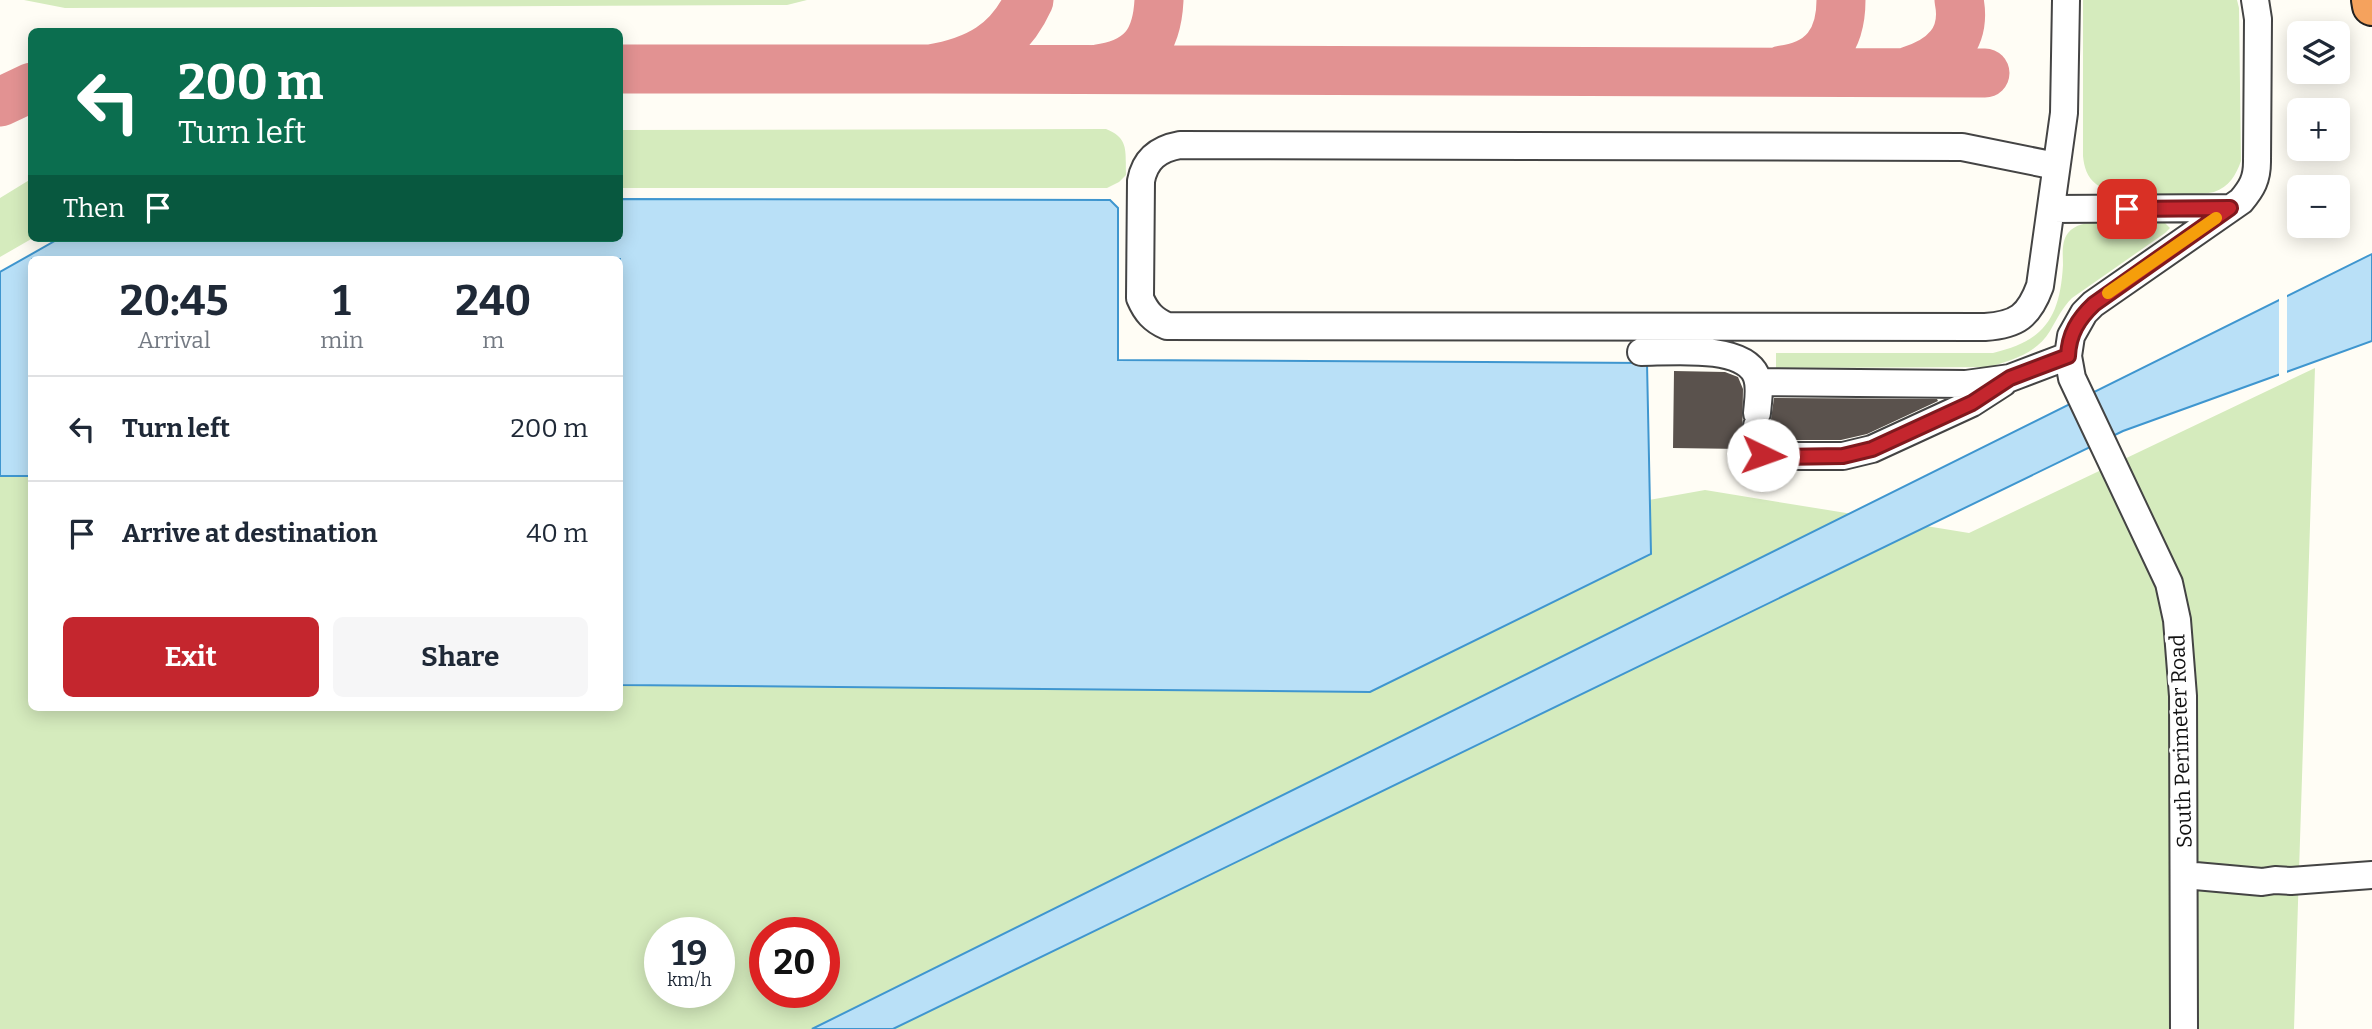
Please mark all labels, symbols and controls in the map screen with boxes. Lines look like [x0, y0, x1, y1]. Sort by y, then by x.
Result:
map controls [2287, 21, 2350, 238]
button: layers [2287, 21, 2350, 84]
text: 200 m [178, 53, 323, 112]
icon: left [63, 56, 154, 147]
button: + [2287, 98, 2350, 161]
text: Turn left [178, 113, 306, 151]
button: − [2287, 175, 2350, 238]
pin [2097, 179, 2157, 239]
icon: arrive [139, 189, 177, 227]
icon: arrive [2108, 190, 2146, 228]
text: Then [63, 193, 125, 224]
text: 20:45 [120, 276, 228, 326]
text: 1 [333, 276, 351, 326]
text: 240 [455, 276, 531, 326]
text: Arrival [138, 326, 211, 354]
text: min [320, 326, 364, 354]
text: m [482, 326, 504, 354]
icon: left [63, 410, 101, 448]
text: Turn left [122, 413, 230, 444]
text: 200 m [511, 413, 588, 444]
position arrow [1726, 418, 1800, 492]
icon: arrive [63, 515, 101, 553]
text: Arrive at destination [122, 518, 377, 549]
text: 40 m [526, 518, 588, 549]
button: Exit [63, 617, 319, 697]
button: Share [333, 617, 588, 697]
street label: South Perimeter Road [2164, 634, 2198, 848]
speed limit sign: 20 [749, 917, 840, 1008]
text: 19 [672, 932, 707, 974]
text: km/h [667, 969, 712, 991]

